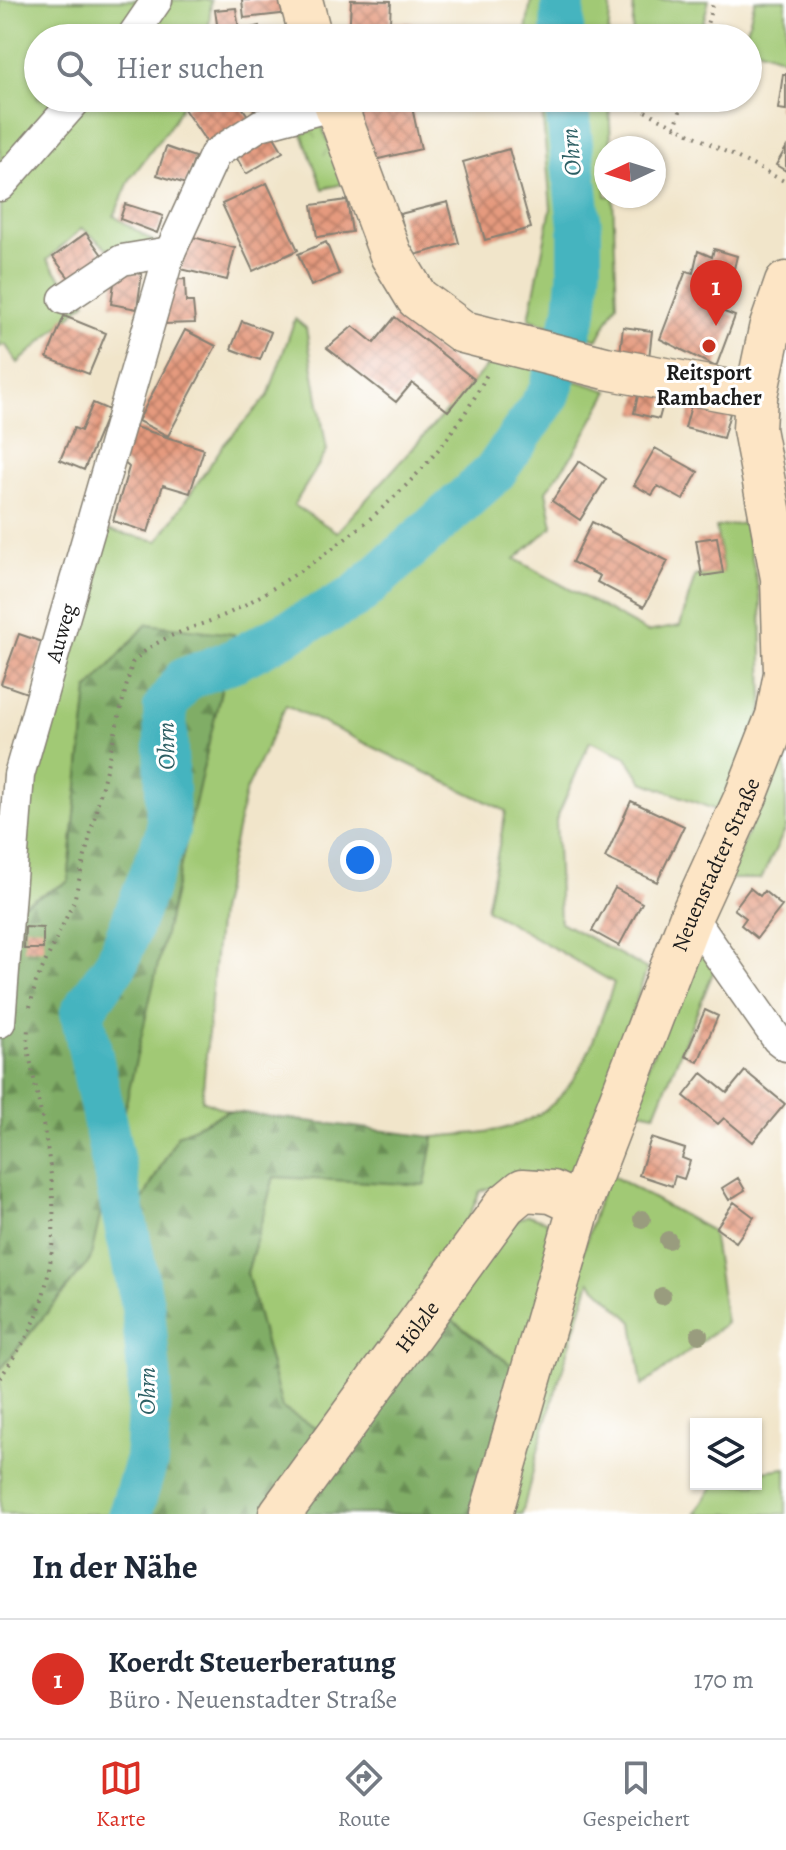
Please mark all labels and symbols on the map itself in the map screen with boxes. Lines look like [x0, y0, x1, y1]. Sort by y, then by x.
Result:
water label: Ohrn [553, 127, 589, 177]
north arrow [594, 136, 666, 208]
pin: 1 [690, 260, 742, 326]
marker: Reitsport Rambacher [700, 337, 718, 355]
place label: Reitsport Rambacher [656, 358, 762, 413]
street label: Auweg [38, 600, 84, 667]
water label: Ohrn [150, 722, 182, 770]
street label: Neuenstadter Straße [665, 774, 768, 956]
your location [340, 840, 380, 880]
street label: Hölzle [388, 1295, 447, 1359]
water label: Ohrn [131, 1367, 163, 1415]

